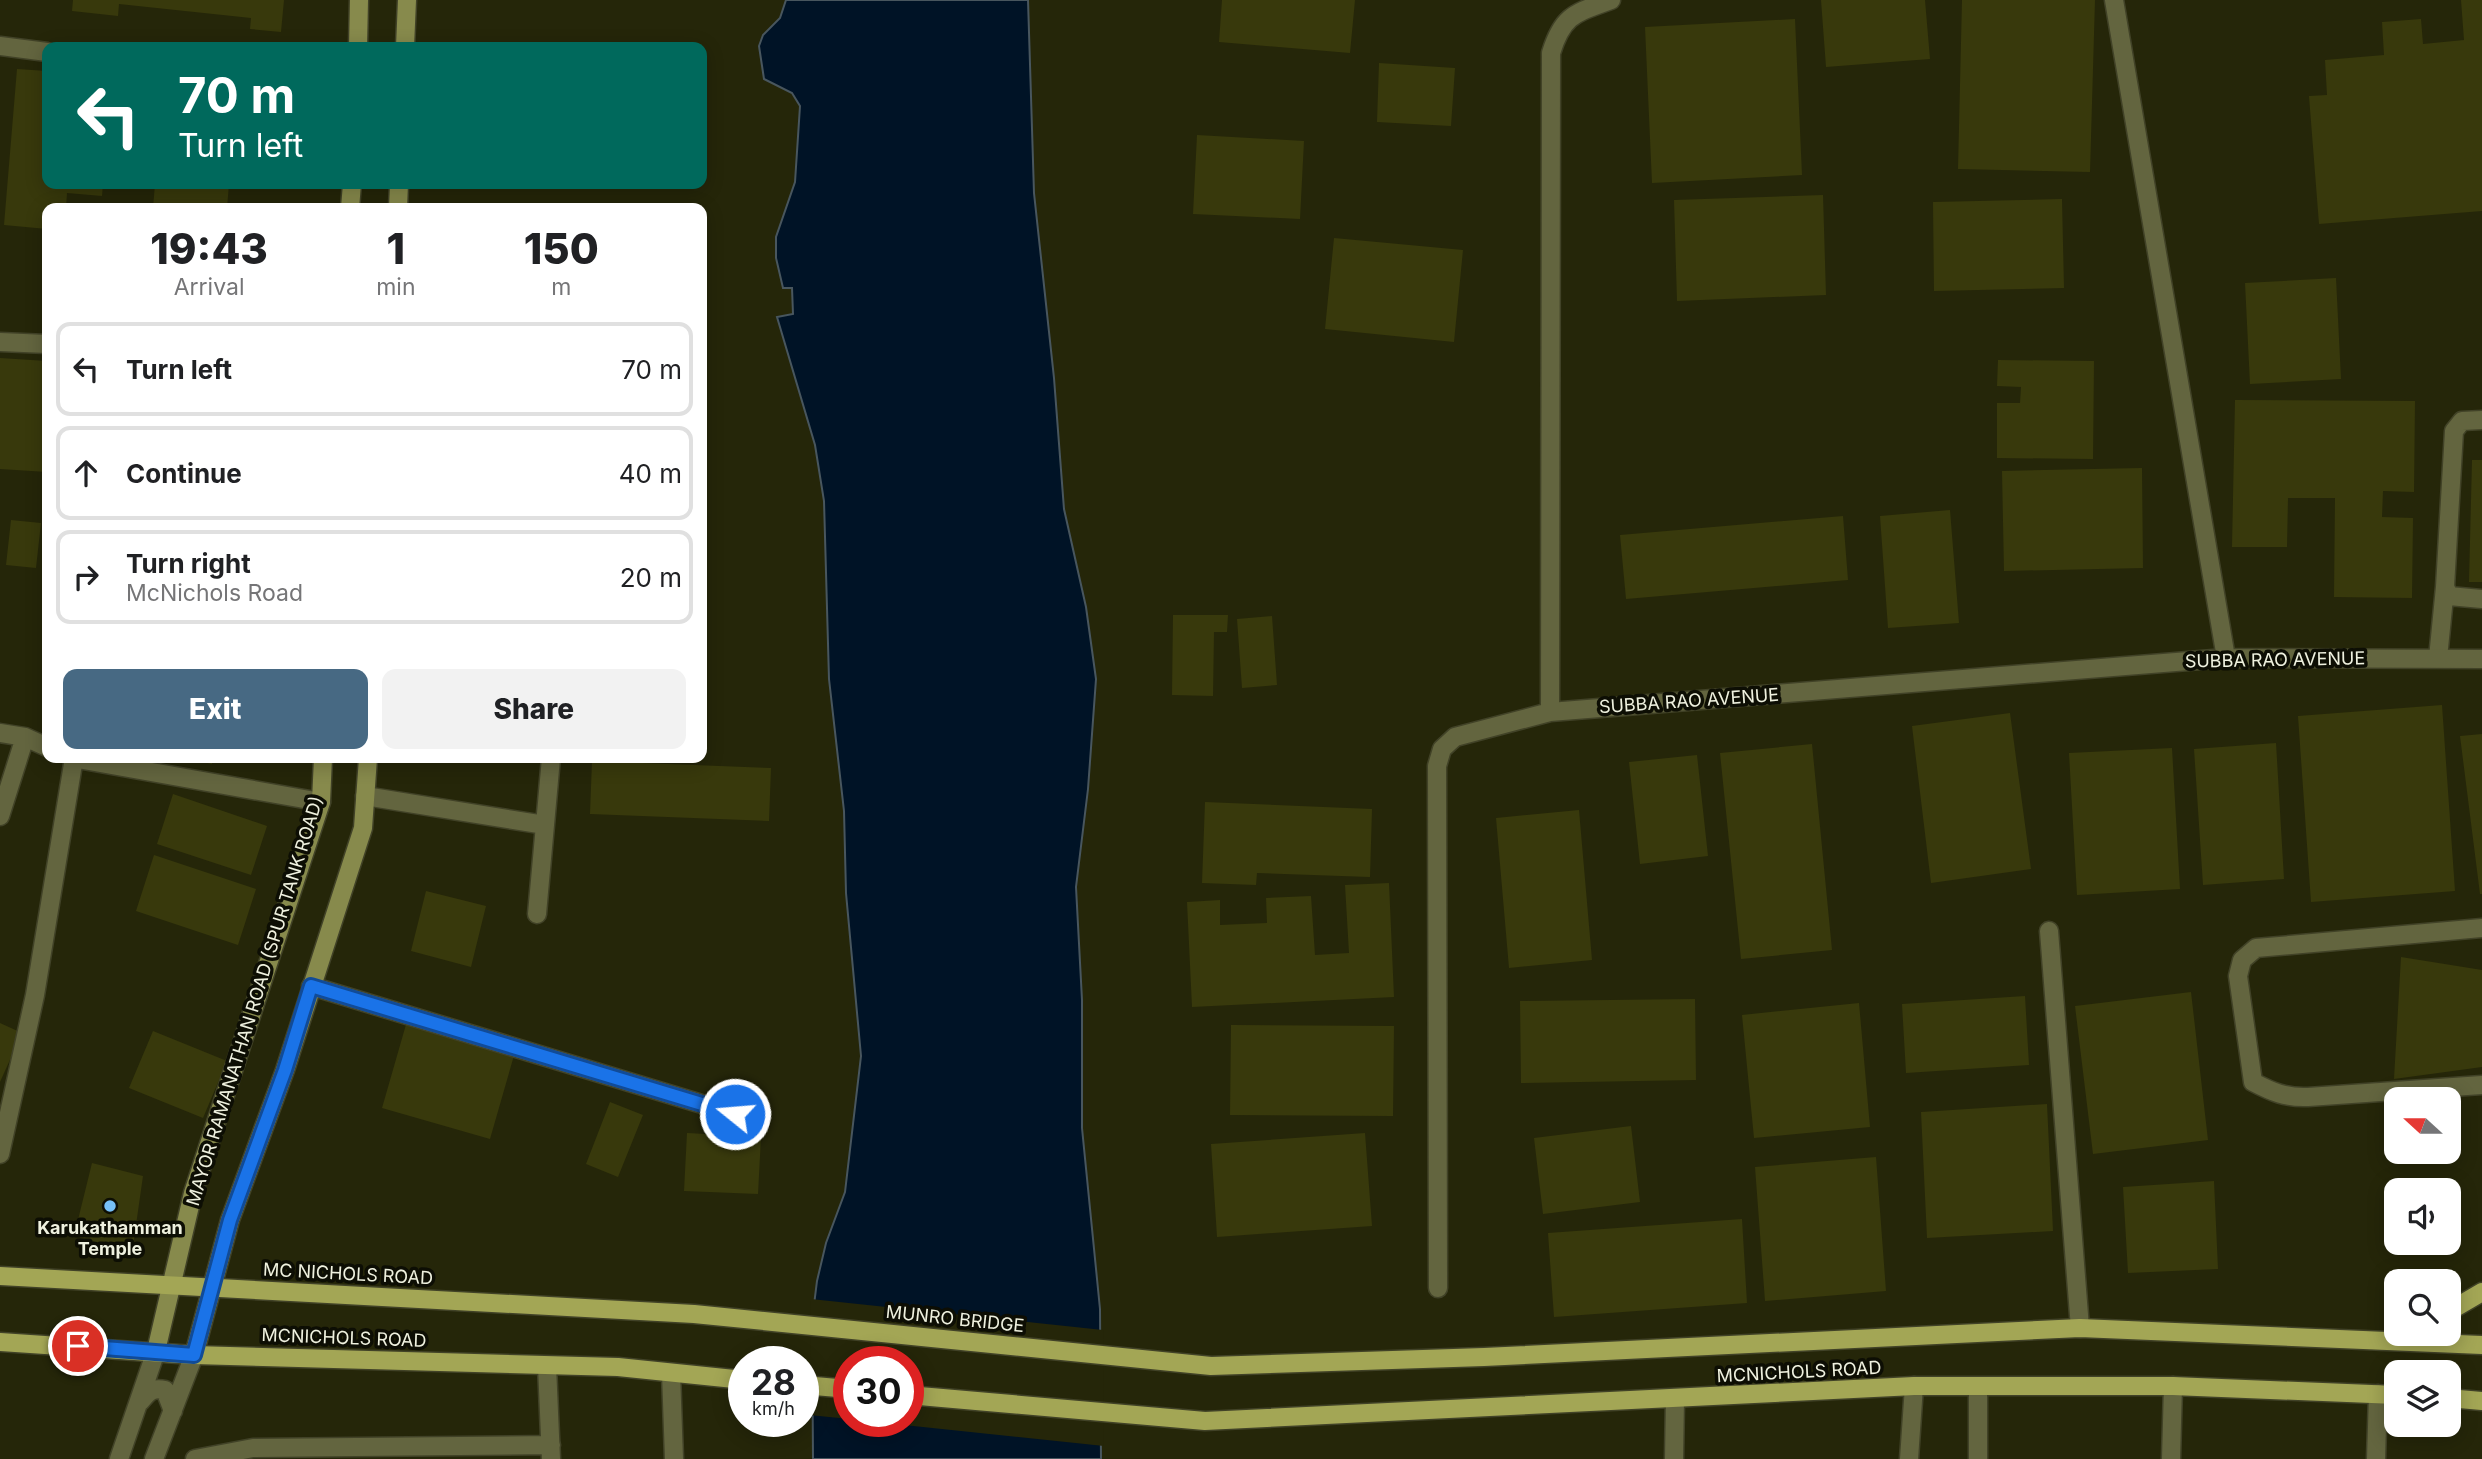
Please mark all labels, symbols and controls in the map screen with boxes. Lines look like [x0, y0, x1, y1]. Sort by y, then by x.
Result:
text: 70 m [178, 66, 295, 125]
icon: left [63, 70, 154, 161]
text: Turn left [178, 126, 303, 165]
text: 19:43 [150, 223, 268, 274]
text: 1 [387, 223, 405, 274]
text: 150 [524, 223, 599, 274]
text: Arrival [174, 273, 244, 301]
text: min [376, 273, 415, 301]
text: m [551, 273, 571, 301]
icon: left [67, 350, 105, 388]
text: Turn left [126, 354, 232, 385]
text: 70 m [621, 354, 682, 385]
icon: ahead [67, 454, 105, 492]
text: Continue [126, 458, 242, 489]
text: 40 m [619, 458, 682, 489]
text: Turn right [126, 548, 251, 579]
icon: right [67, 558, 105, 596]
text: 20 m [620, 562, 682, 593]
text: McNichols Road [126, 579, 303, 607]
street label: SUBBA RAO AVENUE [2185, 647, 2365, 672]
button: Exit [63, 669, 368, 749]
button: Share [382, 669, 686, 749]
street label: SUBBA RAO AVENUE [1598, 684, 1780, 717]
street label: MAYOR RAMANATHAN ROAD (SPUR TANK ROAD) [182, 793, 327, 1208]
position arrow [698, 1077, 772, 1151]
north arrow [2384, 1087, 2460, 1164]
map controls [2384, 1087, 2461, 1437]
button: sound [2384, 1178, 2461, 1255]
marker: Karukathamman Temple [102, 1198, 118, 1214]
place label: Karukathamman Temple [37, 1217, 183, 1259]
street label: MC NICHOLS ROAD [263, 1259, 434, 1288]
button: search [2384, 1269, 2461, 1346]
street label: MUNRO BRIDGE [885, 1301, 1025, 1336]
pin [48, 1316, 108, 1376]
street label: MCNICHOLS ROAD [261, 1324, 427, 1351]
icon: arrive [59, 1327, 97, 1365]
speed limit sign: 30 [833, 1346, 924, 1437]
street label: MCNICHOLS ROAD [1716, 1357, 1882, 1386]
button: layers [2384, 1360, 2461, 1437]
text: 28 [751, 1361, 796, 1403]
text: km/h [752, 1398, 795, 1419]

